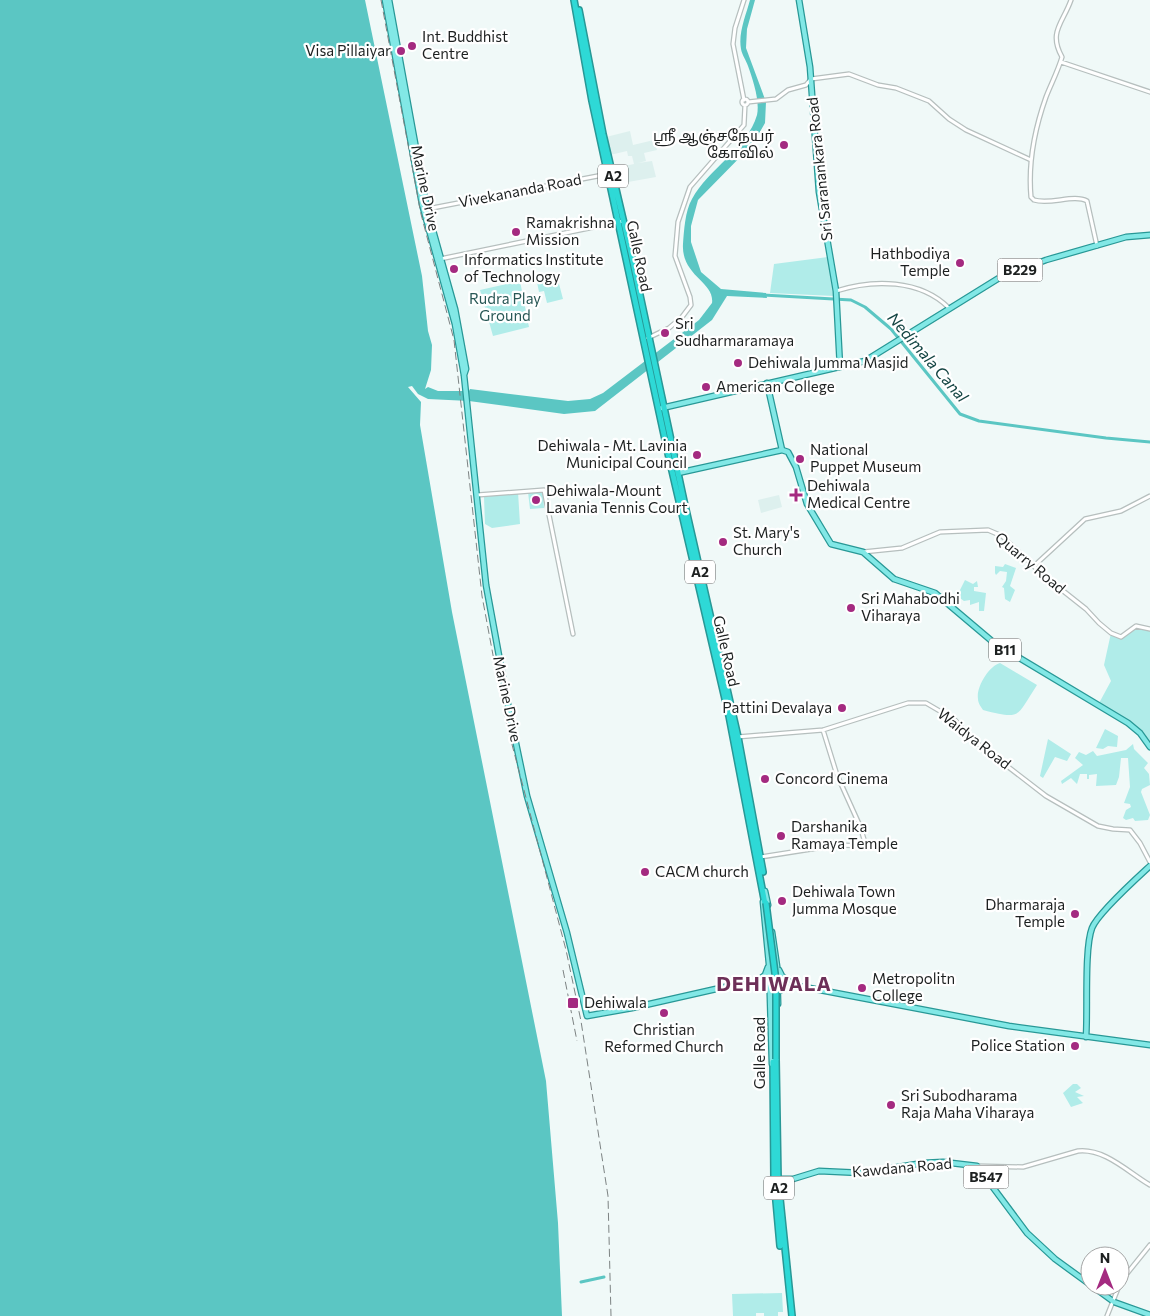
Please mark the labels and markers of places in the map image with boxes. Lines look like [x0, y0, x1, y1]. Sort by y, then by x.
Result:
place label: Int. Buddhist Centre [422, 27, 508, 62]
marker: Int. Buddhist Centre [406, 40, 418, 52]
place label: Visa Pillaiyar [305, 41, 391, 59]
marker: Visa Pillaiyar [395, 45, 407, 57]
place label: ஸ்ரீ ஆஞ்சநேயர் கோவில் [653, 126, 774, 161]
marker: ஸ்ரீ ஆஞ்சநேயர் கோவில் [778, 139, 790, 151]
place label: Ramakrishna Mission [526, 213, 615, 248]
marker: Ramakrishna Mission [510, 226, 522, 238]
place label: Hathbodiya Temple [870, 244, 950, 279]
place label: Informatics Institute of Technology [464, 250, 603, 285]
marker: Hathbodiya Temple [954, 257, 966, 269]
marker: Informatics Institute of Technology [448, 263, 460, 275]
place label: Sri Sudharmaramaya [675, 314, 794, 349]
marker: Sri Sudharmaramaya [659, 327, 671, 339]
place label: Dehiwala Jumma Masjid [748, 353, 909, 371]
marker: Dehiwala Jumma Masjid [732, 357, 744, 369]
place label: American College [716, 377, 835, 395]
marker: American College [700, 381, 712, 393]
place label: Dehiwala - Mt. Lavinia Municipal Council [538, 436, 687, 471]
place label: National Puppet Museum [810, 440, 921, 475]
marker: Dehiwala - Mt. Lavinia Municipal Council [691, 449, 703, 461]
marker: National Puppet Museum [794, 453, 806, 465]
place label: Dehiwala Medical Centre [807, 476, 910, 511]
place label: Dehiwala-Mount Lavania Tennis Court [546, 481, 688, 516]
marker: Dehiwala Medical Centre [789, 488, 803, 502]
marker: Dehiwala-Mount Lavania Tennis Court [530, 494, 542, 506]
place label: St. Mary's Church [733, 523, 800, 558]
marker: St. Mary's Church [717, 536, 729, 548]
place label: Sri Mahabodhi Viharaya [861, 589, 960, 624]
marker: Sri Mahabodhi Viharaya [845, 602, 857, 614]
place label: Pattini Devalaya [722, 698, 832, 716]
marker: Pattini Devalaya [836, 702, 848, 714]
place label: Concord Cinema [775, 769, 888, 787]
marker: Concord Cinema [759, 773, 771, 785]
place label: Darshanika Ramaya Temple [791, 817, 898, 852]
marker: Darshanika Ramaya Temple [775, 830, 787, 842]
place label: CACM church [655, 862, 749, 880]
marker: CACM church [639, 866, 651, 878]
place label: Dehiwala Town Jumma Mosque [792, 882, 897, 917]
marker: Dehiwala Town Jumma Mosque [776, 895, 788, 907]
place label: Dharmaraja Temple [985, 895, 1065, 930]
marker: Dharmaraja Temple [1069, 908, 1081, 920]
place label: Metropolitn College [872, 969, 955, 1004]
marker: Metropolitn College [856, 982, 868, 994]
place label: Dehiwala [584, 993, 647, 1011]
marker: Dehiwala [566, 996, 580, 1010]
marker: Christian Reformed Church [658, 1007, 670, 1019]
place label: Christian Reformed Church [604, 1020, 724, 1055]
place label: Police Station [971, 1036, 1065, 1054]
marker: Police Station [1069, 1040, 1081, 1052]
place label: Sri Subodharama Raja Maha Viharaya [901, 1086, 1034, 1121]
marker: Sri Subodharama Raja Maha Viharaya [885, 1099, 897, 1111]

